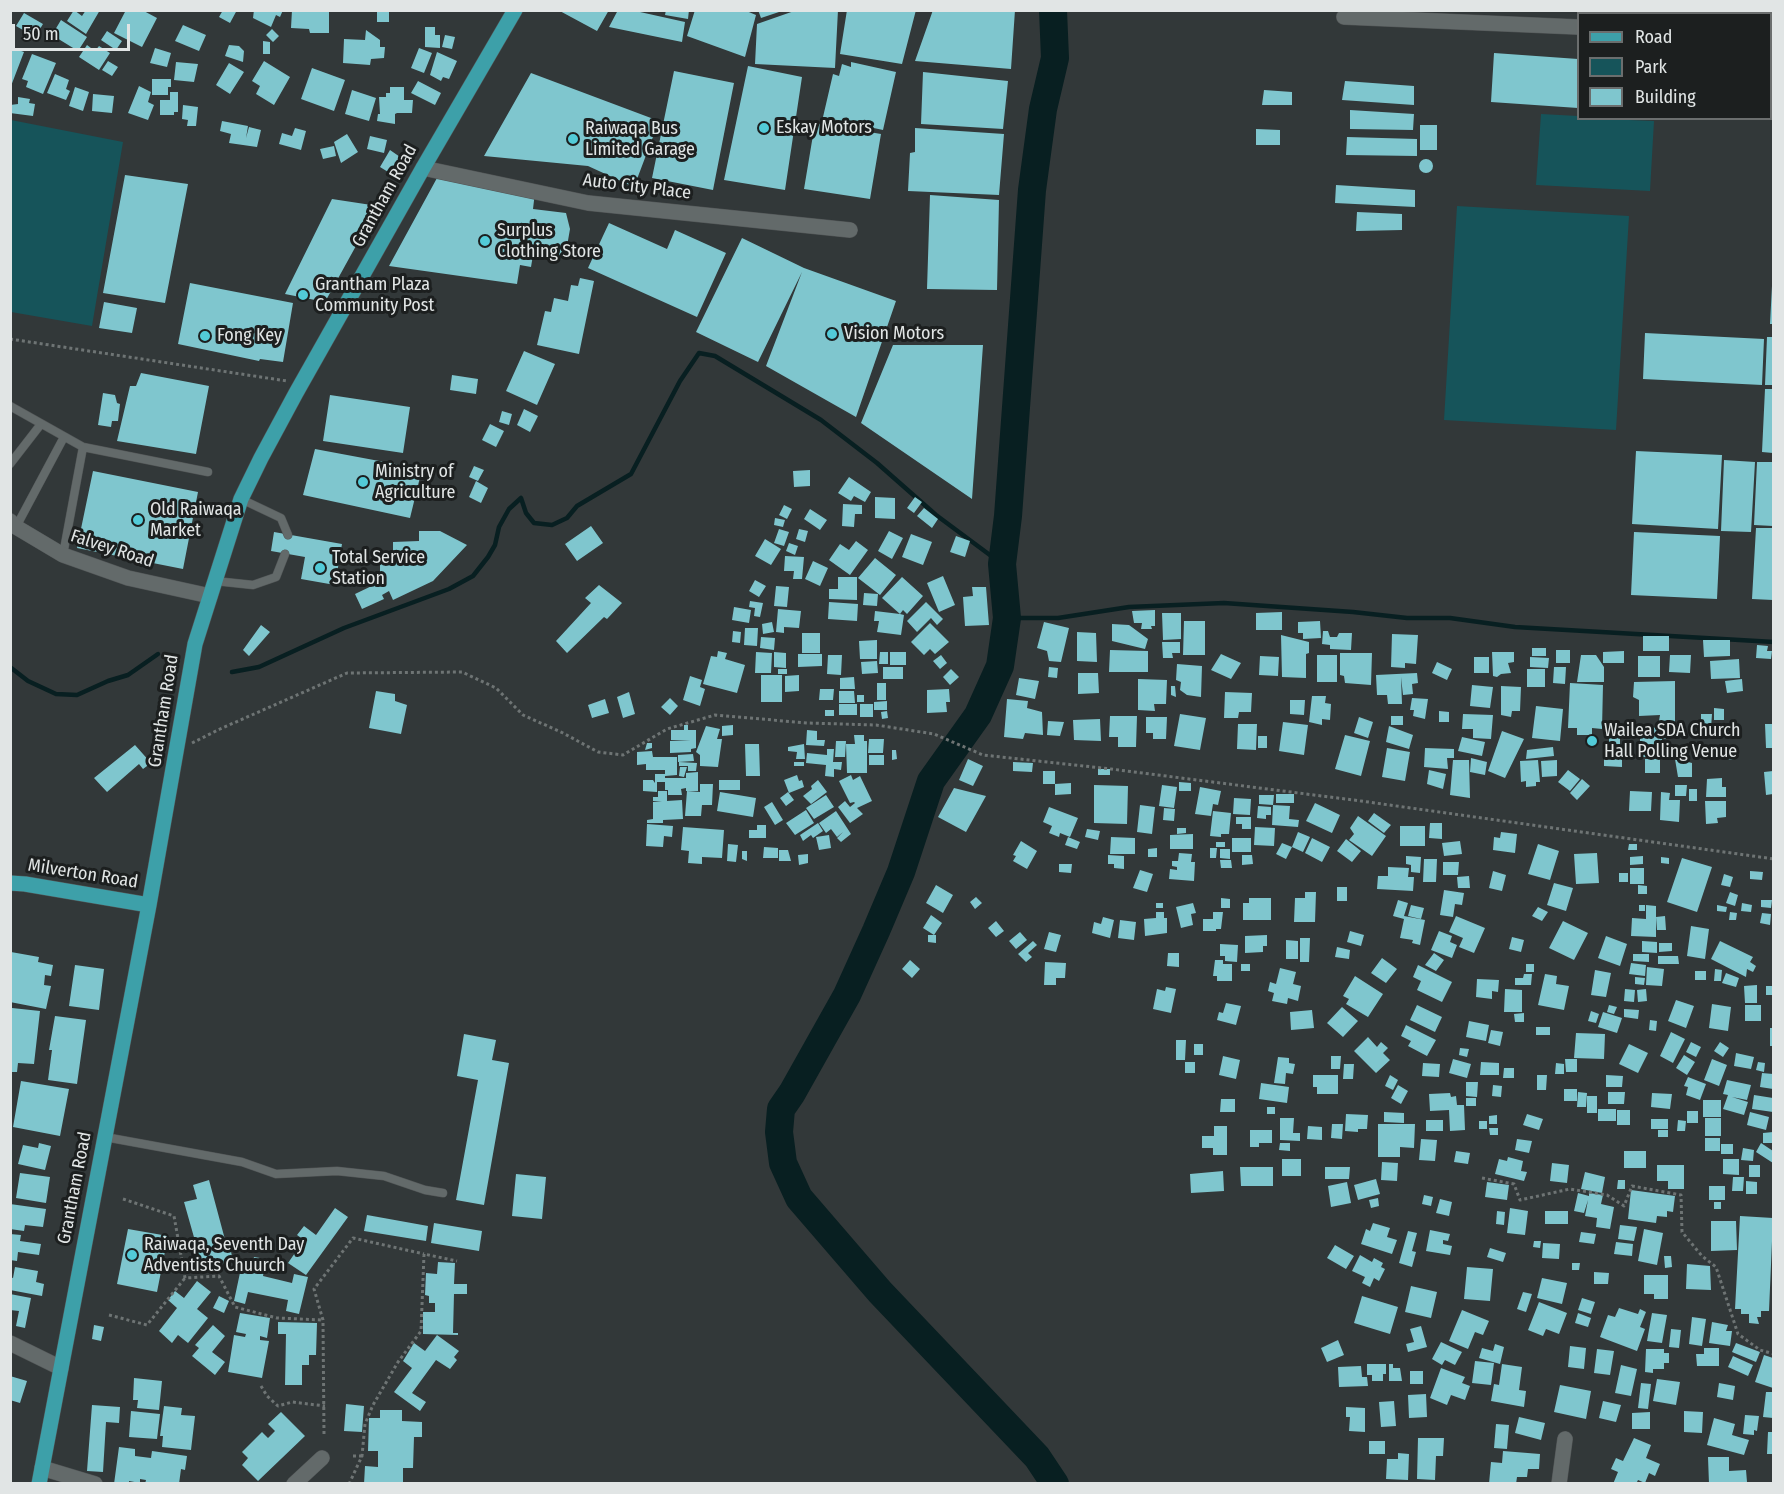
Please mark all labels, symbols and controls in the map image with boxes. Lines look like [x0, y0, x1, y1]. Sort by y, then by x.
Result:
scale bar [15, 12, 134, 50]
legend [1577, 12, 1772, 120]
text: 50 m [23, 23, 59, 45]
text: Road [1635, 26, 1672, 48]
text: Park [1635, 56, 1667, 78]
text: Building [1635, 86, 1696, 108]
place label: Eskay Motors [776, 117, 872, 139]
place label: Raiwaqa Bus Limited Garage [585, 118, 695, 160]
marker: Eskay Motors [757, 121, 771, 135]
marker: Raiwaqa Bus Limited Garage [566, 132, 580, 146]
street label: Grantham Road [348, 141, 422, 251]
street label: Auto City Place [582, 170, 692, 204]
place label: Surplus Clothing Store [497, 220, 601, 262]
marker: Surplus Clothing Store [478, 234, 492, 248]
place label: Grantham Plaza Community Post [315, 274, 434, 316]
marker: Grantham Plaza Community Post [296, 288, 310, 302]
place label: Vision Motors [844, 323, 944, 345]
place label: Fong Key [217, 325, 282, 347]
marker: Vision Motors [825, 327, 839, 341]
marker: Fong Key [198, 329, 212, 343]
place label: Ministry of Agriculture [375, 461, 455, 504]
marker: Ministry of Agriculture [356, 475, 370, 489]
place label: Old Raiwaqa Market [150, 499, 242, 542]
marker: Old Raiwaqa Market [131, 513, 145, 527]
street label: Falvey Road [68, 525, 156, 573]
place label: Total Service Station [332, 547, 425, 590]
marker: Total Service Station [313, 561, 327, 575]
street label: Grantham Road [144, 653, 184, 769]
place label: Wailea SDA Church Hall Polling Venue [1604, 720, 1740, 762]
marker: Wailea SDA Church Hall Polling Venue [1585, 734, 1599, 748]
street label: Milverton Road [26, 855, 140, 893]
street label: Grantham Road [54, 1130, 96, 1246]
place label: Raiwaqa, Seventh Day Adventists Chuurch [144, 1234, 304, 1276]
marker: Raiwaqa, Seventh Day Adventists Chuurch [125, 1248, 139, 1262]

